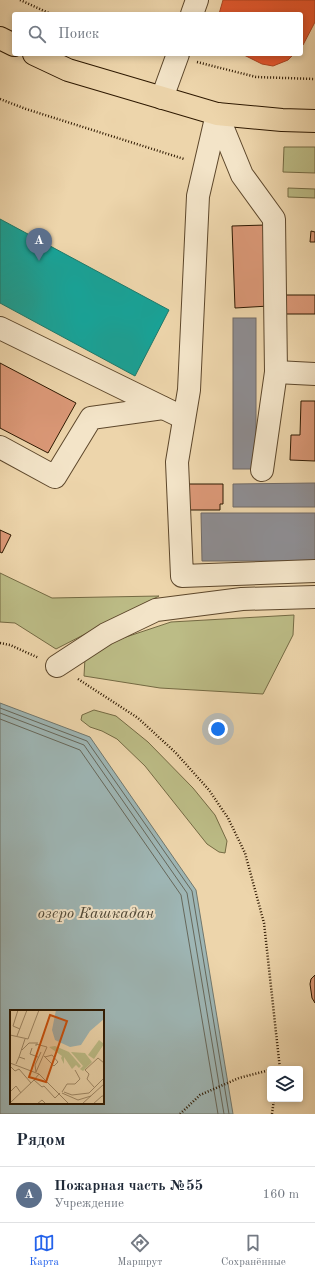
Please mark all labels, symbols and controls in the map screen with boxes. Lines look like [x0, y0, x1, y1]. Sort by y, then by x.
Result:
search box [12, 12, 303, 56]
icon: search [26, 23, 48, 45]
text: Поиск [58, 27, 99, 42]
pin: A [26, 228, 52, 261]
your location [208, 719, 228, 739]
water label: озеро Кашкадан [38, 906, 154, 922]
inset map [10, 1010, 104, 1104]
map controls [267, 1066, 303, 1102]
button: layers [267, 1066, 303, 1102]
text: Рядом [16, 1132, 65, 1149]
text: Пожарная часть №55 [54, 1179, 203, 1194]
text: A [24, 1188, 34, 1201]
text: 160 m [262, 1188, 299, 1201]
text: Учреждение [54, 1197, 124, 1210]
tab: Карта [29, 1232, 59, 1270]
tab: Маршрут [117, 1232, 163, 1270]
tab: Сохранённые [221, 1232, 286, 1270]

